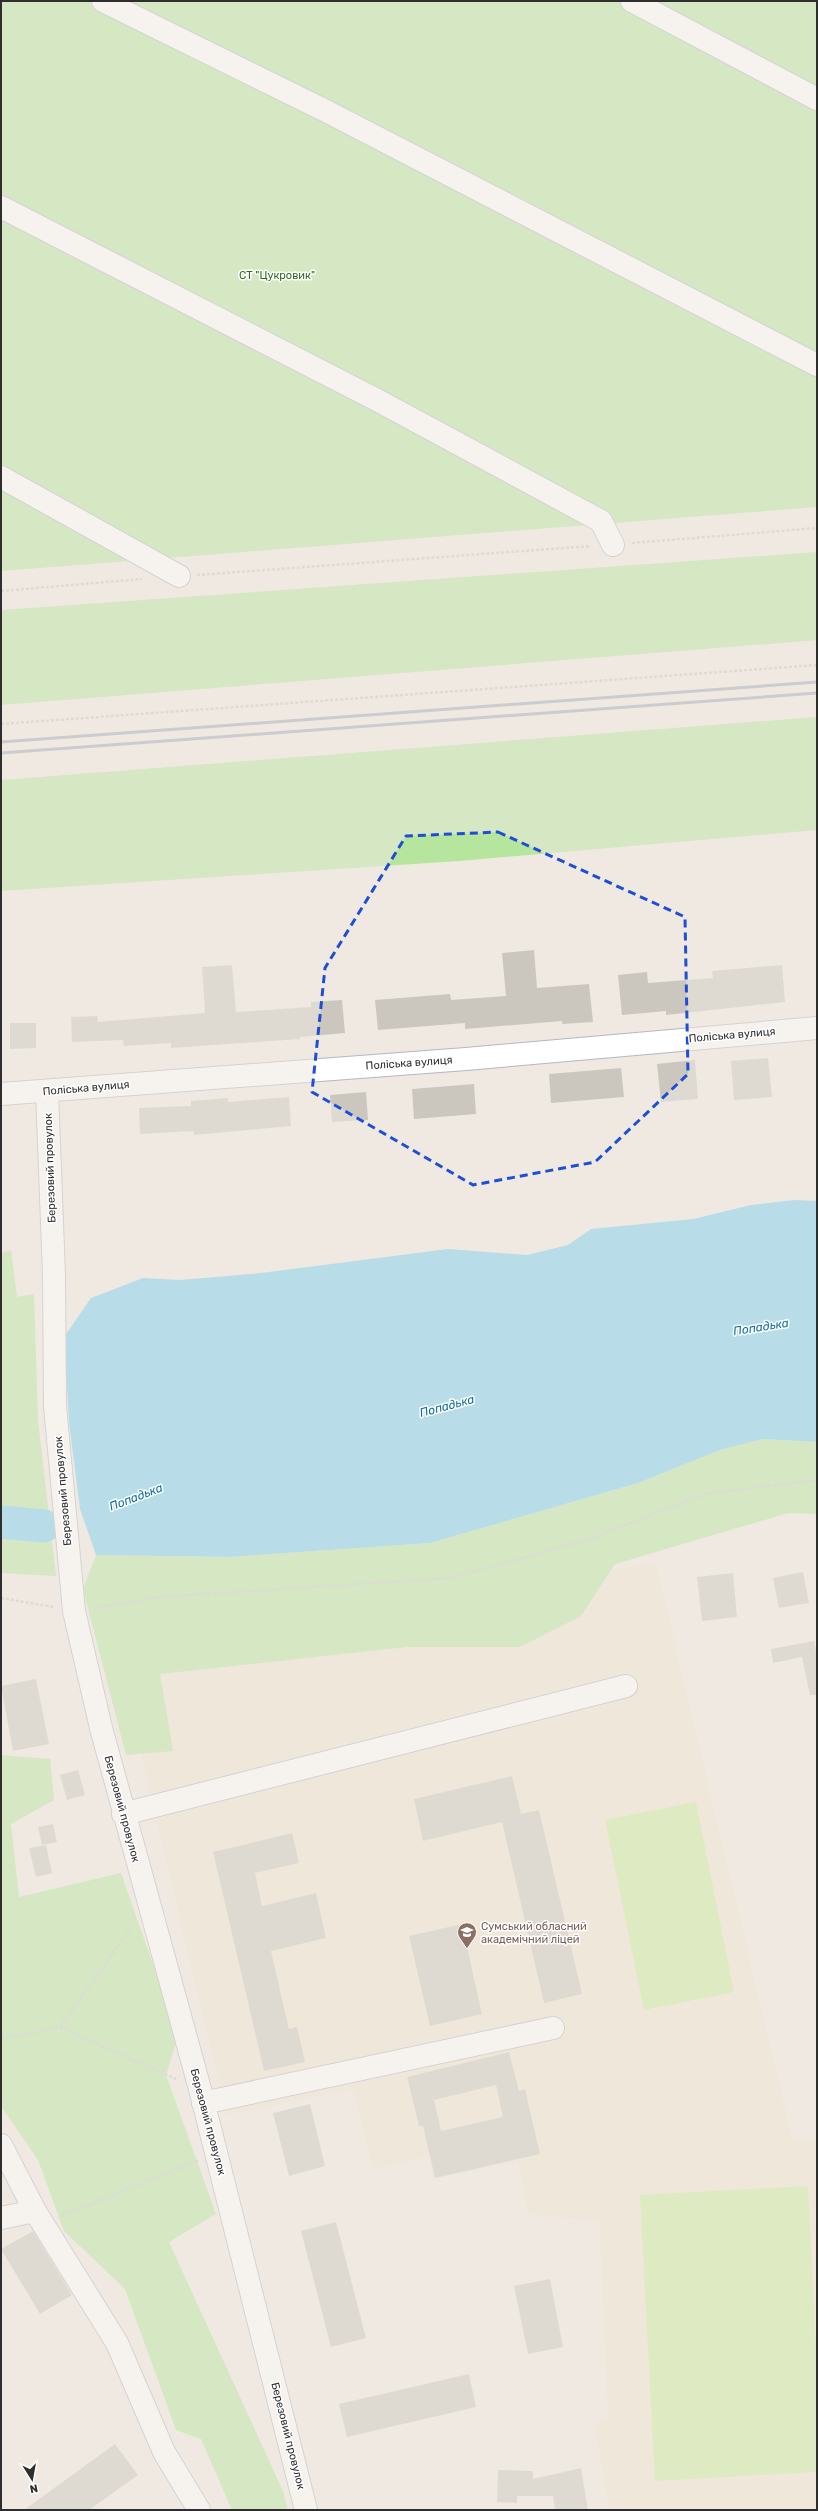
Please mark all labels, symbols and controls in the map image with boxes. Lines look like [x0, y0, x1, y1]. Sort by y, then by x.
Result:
park label: СТ "Цукровик" [239, 269, 315, 282]
street label: Поліська вулиця [688, 1025, 776, 1045]
street label: Поліська вулиця [365, 1053, 453, 1073]
street label: Поліська вулиця [42, 1078, 130, 1098]
street label: Березовий провулок [42, 1113, 58, 1223]
water label: Попадька [732, 1316, 790, 1338]
water label: Попадька [418, 1392, 476, 1420]
street label: Березовий провулок [52, 1436, 74, 1546]
water label: Попадька [107, 1480, 165, 1514]
street label: Березовий провулок [101, 1754, 143, 1864]
place label: Сумський обласний академічний ліцей [481, 1920, 587, 1946]
school or university icon: Сумський обласний академічний ліцей [456, 1921, 478, 1949]
street label: Березовий провулок [187, 2067, 229, 2177]
street label: Березовий провулок [268, 2381, 308, 2491]
north arrow [12, 2459, 52, 2499]
text: N [29, 2481, 39, 2495]

